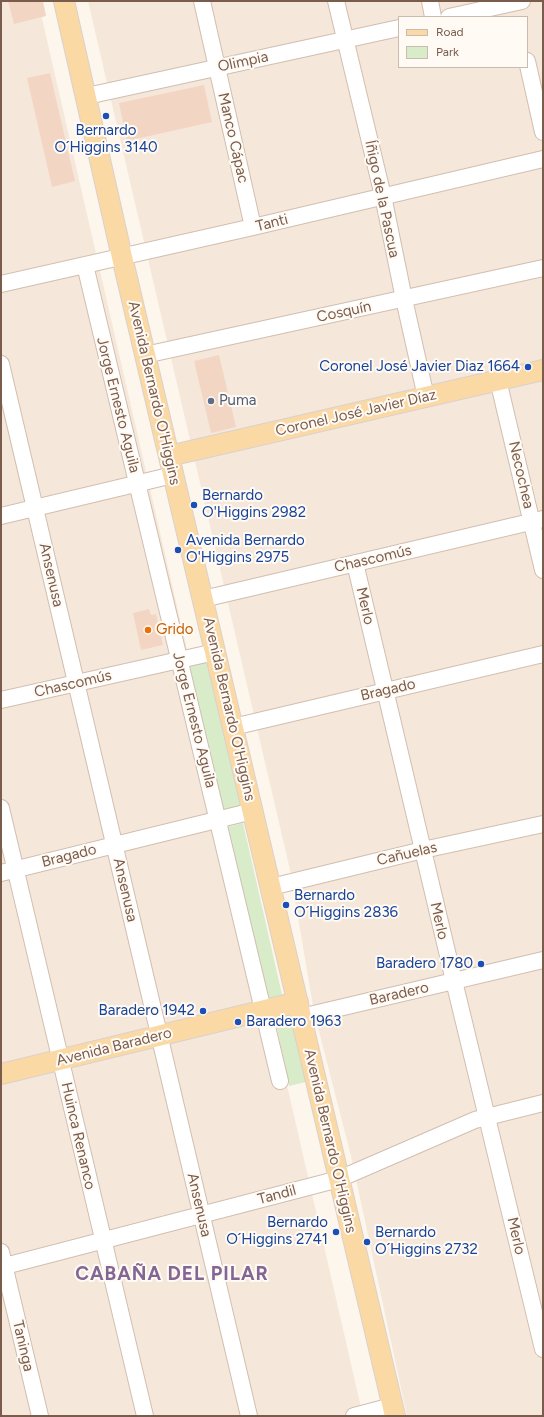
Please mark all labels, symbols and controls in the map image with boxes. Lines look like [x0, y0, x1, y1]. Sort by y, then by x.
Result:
legend [398, 16, 528, 68]
text: Road [436, 25, 464, 39]
text: Park [436, 45, 459, 59]
street label: Olimpia [216, 48, 270, 76]
street label: Manco Cápac [214, 91, 252, 185]
marker: Bernardo O´Higgins 3140 [101, 111, 111, 121]
place label: Bernardo O´Higgins 3140 [54, 122, 158, 157]
street label: Íñigo de la Pascua [361, 139, 403, 259]
street label: Tanti [254, 210, 290, 236]
street label: Cosquín [315, 297, 373, 327]
street label: Avenida Bernardo O'Higgins [124, 299, 184, 487]
street label: Jorge Ernesto Aguila [92, 335, 144, 475]
place label: Coronel José Javier Diaz 1664 [319, 358, 520, 376]
marker: Coronel José Javier Diaz 1664 [523, 362, 533, 372]
street label: Coronel José Javier Díaz [274, 386, 438, 440]
place label: Puma [219, 392, 256, 410]
marker: Puma [206, 396, 216, 406]
street label: Necochea [504, 439, 538, 511]
place label: Bernardo O'Higgins 2982 [202, 487, 306, 522]
marker: Bernardo O'Higgins 2982 [189, 500, 199, 510]
place label: Avenida Bernardo O'Higgins 2975 [186, 532, 305, 567]
street label: Ansenusa [35, 541, 67, 609]
street label: Chascomús [333, 541, 413, 577]
marker: Avenida Bernardo O'Higgins 2975 [173, 545, 183, 555]
street label: Merlo [352, 585, 378, 627]
street label: Avenida Bernardo O'Higgins [199, 615, 259, 803]
place label: Grido [156, 621, 193, 639]
marker: Grido [143, 625, 153, 635]
street label: Jorge Ernesto Aguila [168, 650, 220, 790]
street label: Chascomús [33, 666, 113, 702]
street label: Bragado [359, 675, 417, 705]
street label: Cañuelas [375, 838, 439, 870]
street label: Bragado [40, 841, 98, 871]
street label: Ansenusa [109, 856, 141, 924]
place label: Bernardo O´Higgins 2836 [294, 887, 398, 922]
marker: Bernardo O´Higgins 2836 [281, 900, 291, 910]
street label: Merlo [426, 900, 452, 942]
place label: Baradero 1780 [376, 955, 473, 973]
marker: Baradero 1780 [476, 959, 486, 969]
street label: Baradero [368, 978, 430, 1010]
place label: Baradero 1942 [99, 1002, 195, 1020]
marker: Baradero 1942 [198, 1006, 208, 1016]
place label: Baradero 1963 [246, 1013, 341, 1031]
marker: Baradero 1963 [233, 1017, 243, 1027]
street label: Avenida Baradero [55, 1024, 173, 1070]
street label: Avenida Bernardo O'Higgins [300, 1047, 360, 1235]
street label: Huinca Renanco [57, 1081, 99, 1191]
street label: Ansenusa [183, 1171, 215, 1239]
street label: Tandil [256, 1181, 298, 1209]
place label: Bernardo O´Higgins 2741 [226, 1214, 328, 1249]
street label: Merlo [503, 1215, 529, 1257]
place label: Bernardo O´Higgins 2732 [375, 1224, 478, 1259]
marker: Bernardo O´Higgins 2741 [331, 1227, 341, 1237]
marker: Bernardo O´Higgins 2732 [362, 1237, 372, 1247]
district label: CABAÑA DEL PILAR [75, 1263, 269, 1285]
street label: Taninga [8, 1319, 38, 1373]

